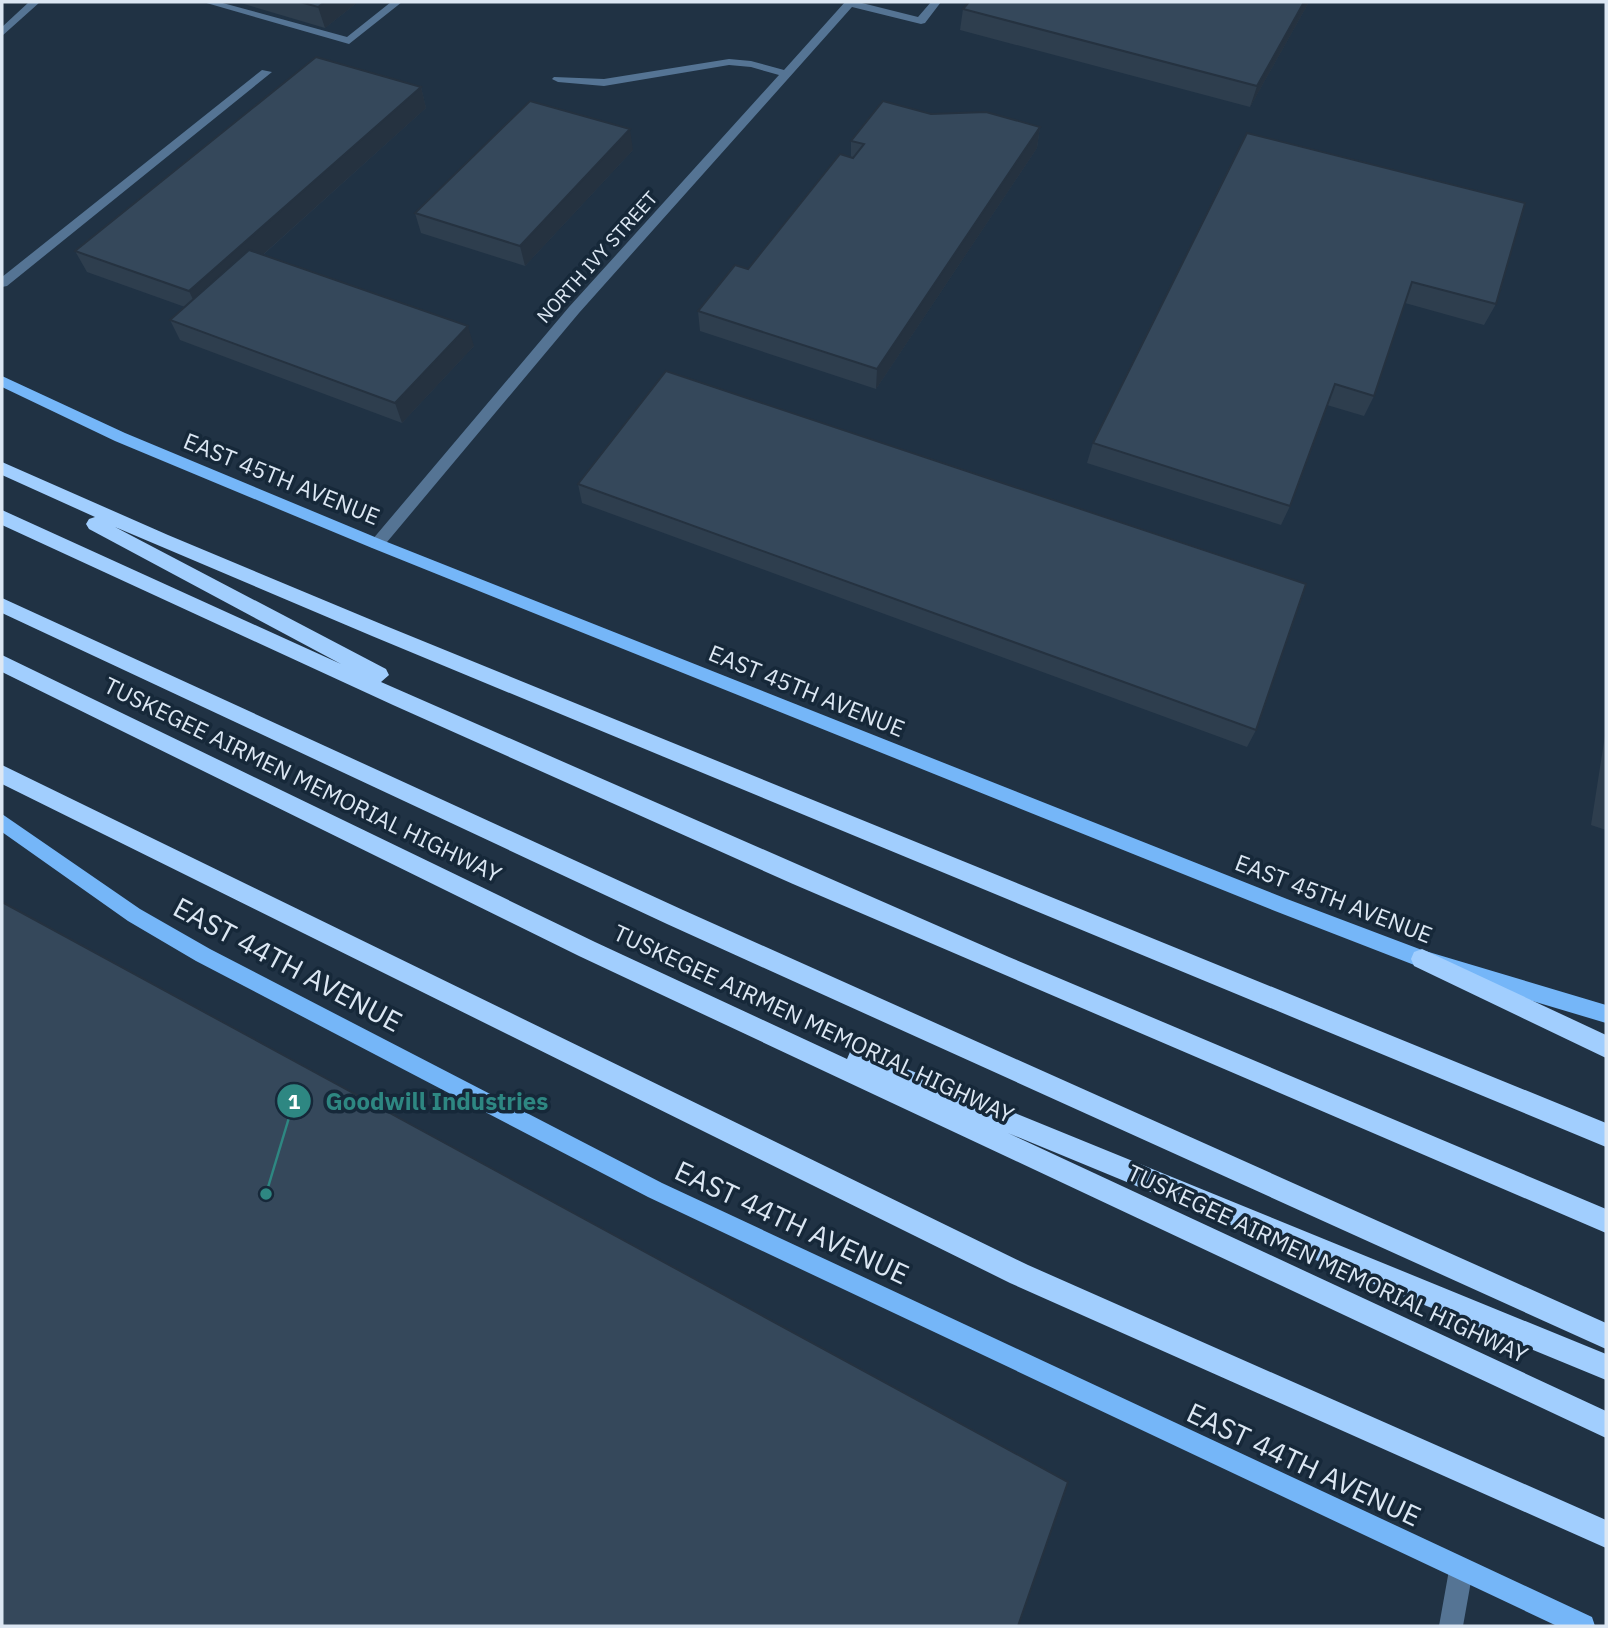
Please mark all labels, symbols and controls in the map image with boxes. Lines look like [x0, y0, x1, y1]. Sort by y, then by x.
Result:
street label: NORTH IVY STREET [531, 186, 663, 328]
street label: EAST 45TH AVENUE [180, 425, 384, 531]
street label: EAST 45TH AVENUE [705, 637, 909, 743]
street label: TUSKEGEE AIRMEN MEMORIAL HIGHWAY [99, 669, 507, 889]
street label: EAST 45TH AVENUE [1231, 847, 1437, 949]
street label: EAST 44TH AVENUE [167, 888, 409, 1040]
street label: TUSKEGEE AIRMEN MEMORIAL HIGHWAY [609, 917, 1019, 1129]
callout: Goodwill Industries [277, 1079, 562, 1124]
text: Goodwill Industries [326, 1085, 548, 1117]
text: 1 [288, 1087, 301, 1115]
street label: EAST 44TH AVENUE [669, 1152, 915, 1292]
street label: TUSKEGEE AIRMEN MEMORIAL HIGHWAY [1123, 1157, 1533, 1369]
street label: EAST 44TH AVENUE [1181, 1394, 1427, 1534]

